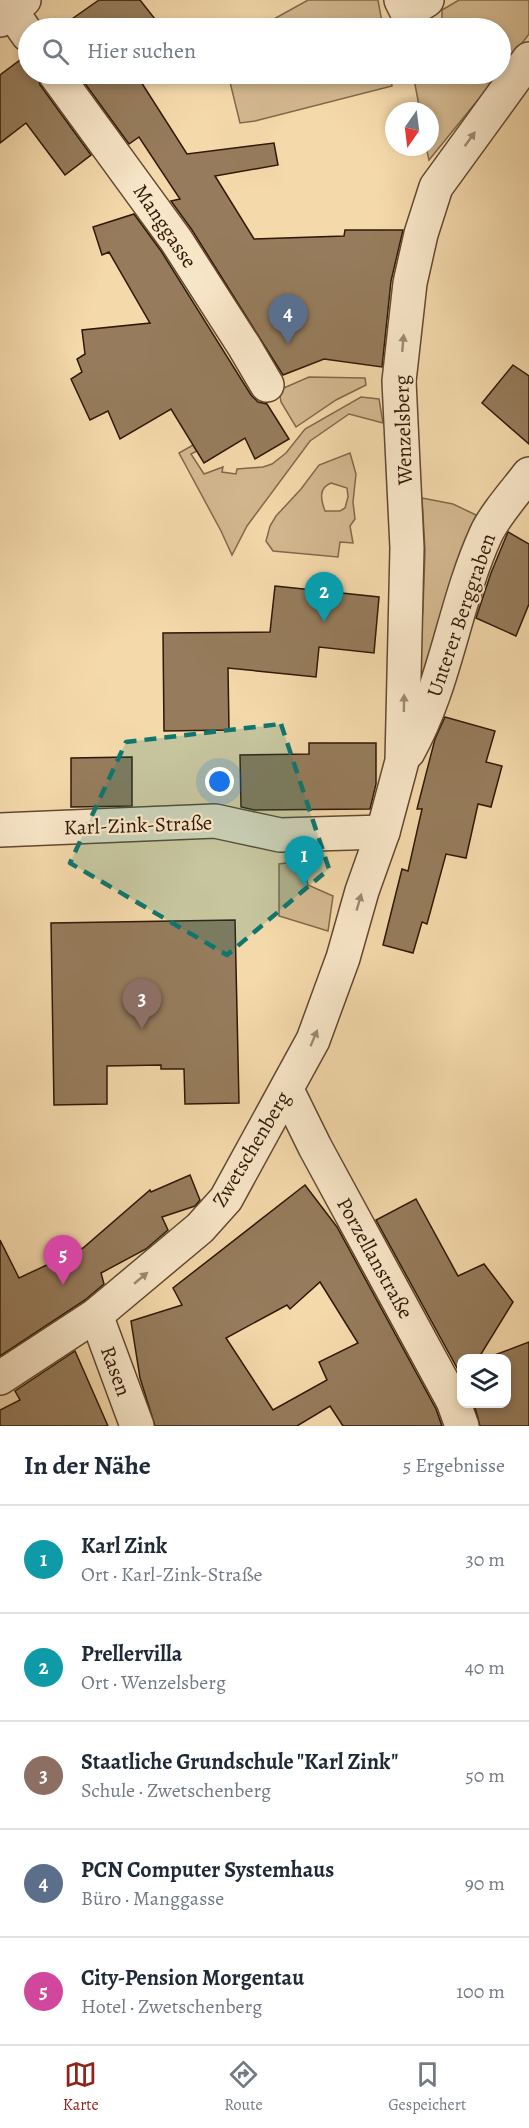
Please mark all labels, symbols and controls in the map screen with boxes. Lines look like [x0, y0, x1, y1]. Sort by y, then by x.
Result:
search box [18, 18, 511, 84]
icon: search [39, 35, 72, 68]
text: Hier suchen [87, 36, 196, 66]
north arrow [385, 102, 439, 156]
one-way arrow [464, 131, 475, 147]
street label: Manggasse [127, 178, 203, 274]
pin: 4 [268, 294, 308, 344]
one-way arrow [398, 333, 407, 352]
street label: Wenzelsberg [387, 374, 419, 487]
street label: Unterer Berggraben [420, 530, 502, 700]
pin: 2 [304, 572, 344, 622]
one-way arrow [399, 693, 409, 712]
your location [205, 767, 234, 796]
street label: Karl-Zink-Straße [63, 808, 213, 842]
pin: 1 [284, 836, 324, 886]
one-way arrow [355, 892, 364, 910]
pin: 3 [122, 980, 162, 1029]
one-way arrow [309, 1029, 318, 1046]
street label: Zwetschenberg [205, 1085, 297, 1212]
street label: Porzellanstraße [330, 1192, 420, 1324]
pin: 5 [44, 1236, 82, 1285]
one-way arrow [133, 1271, 149, 1284]
street label: Rasen [94, 1342, 138, 1400]
map controls [457, 1354, 511, 1408]
button: layers [457, 1354, 511, 1408]
text: In der Nähe [24, 1448, 151, 1483]
text: 5 Ergebnisse [403, 1452, 505, 1479]
text: Karl Zink [81, 1531, 167, 1561]
text: 1 [40, 1546, 47, 1573]
text: 30 m [465, 1546, 505, 1573]
text: Ort · Karl-Zink-Straße [81, 1561, 262, 1588]
text: Prellervilla [81, 1639, 182, 1669]
text: 2 [39, 1654, 48, 1681]
text: 40 m [465, 1654, 505, 1681]
text: Ort · Wenzelsberg [81, 1669, 226, 1696]
text: Staatliche Grundschule "Karl Zink" [81, 1747, 398, 1777]
text: 3 [39, 1762, 48, 1789]
text: 50 m [465, 1762, 505, 1789]
text: Schule · Zwetschenberg [81, 1777, 271, 1804]
text: PCN Computer Systemhaus [81, 1855, 334, 1885]
text: 4 [39, 1870, 48, 1897]
text: 90 m [465, 1870, 505, 1897]
text: Büro · Manggasse [81, 1885, 224, 1912]
text: City-Pension Morgentau [81, 1963, 304, 1993]
text: 5 [39, 1978, 48, 2005]
text: 100 m [456, 1978, 505, 2005]
text: Hotel · Zwetschenberg [81, 1993, 262, 2020]
tab: Karte [63, 2058, 99, 2116]
tab: Route [224, 2058, 263, 2116]
tab: Gespeichert [388, 2058, 466, 2116]

